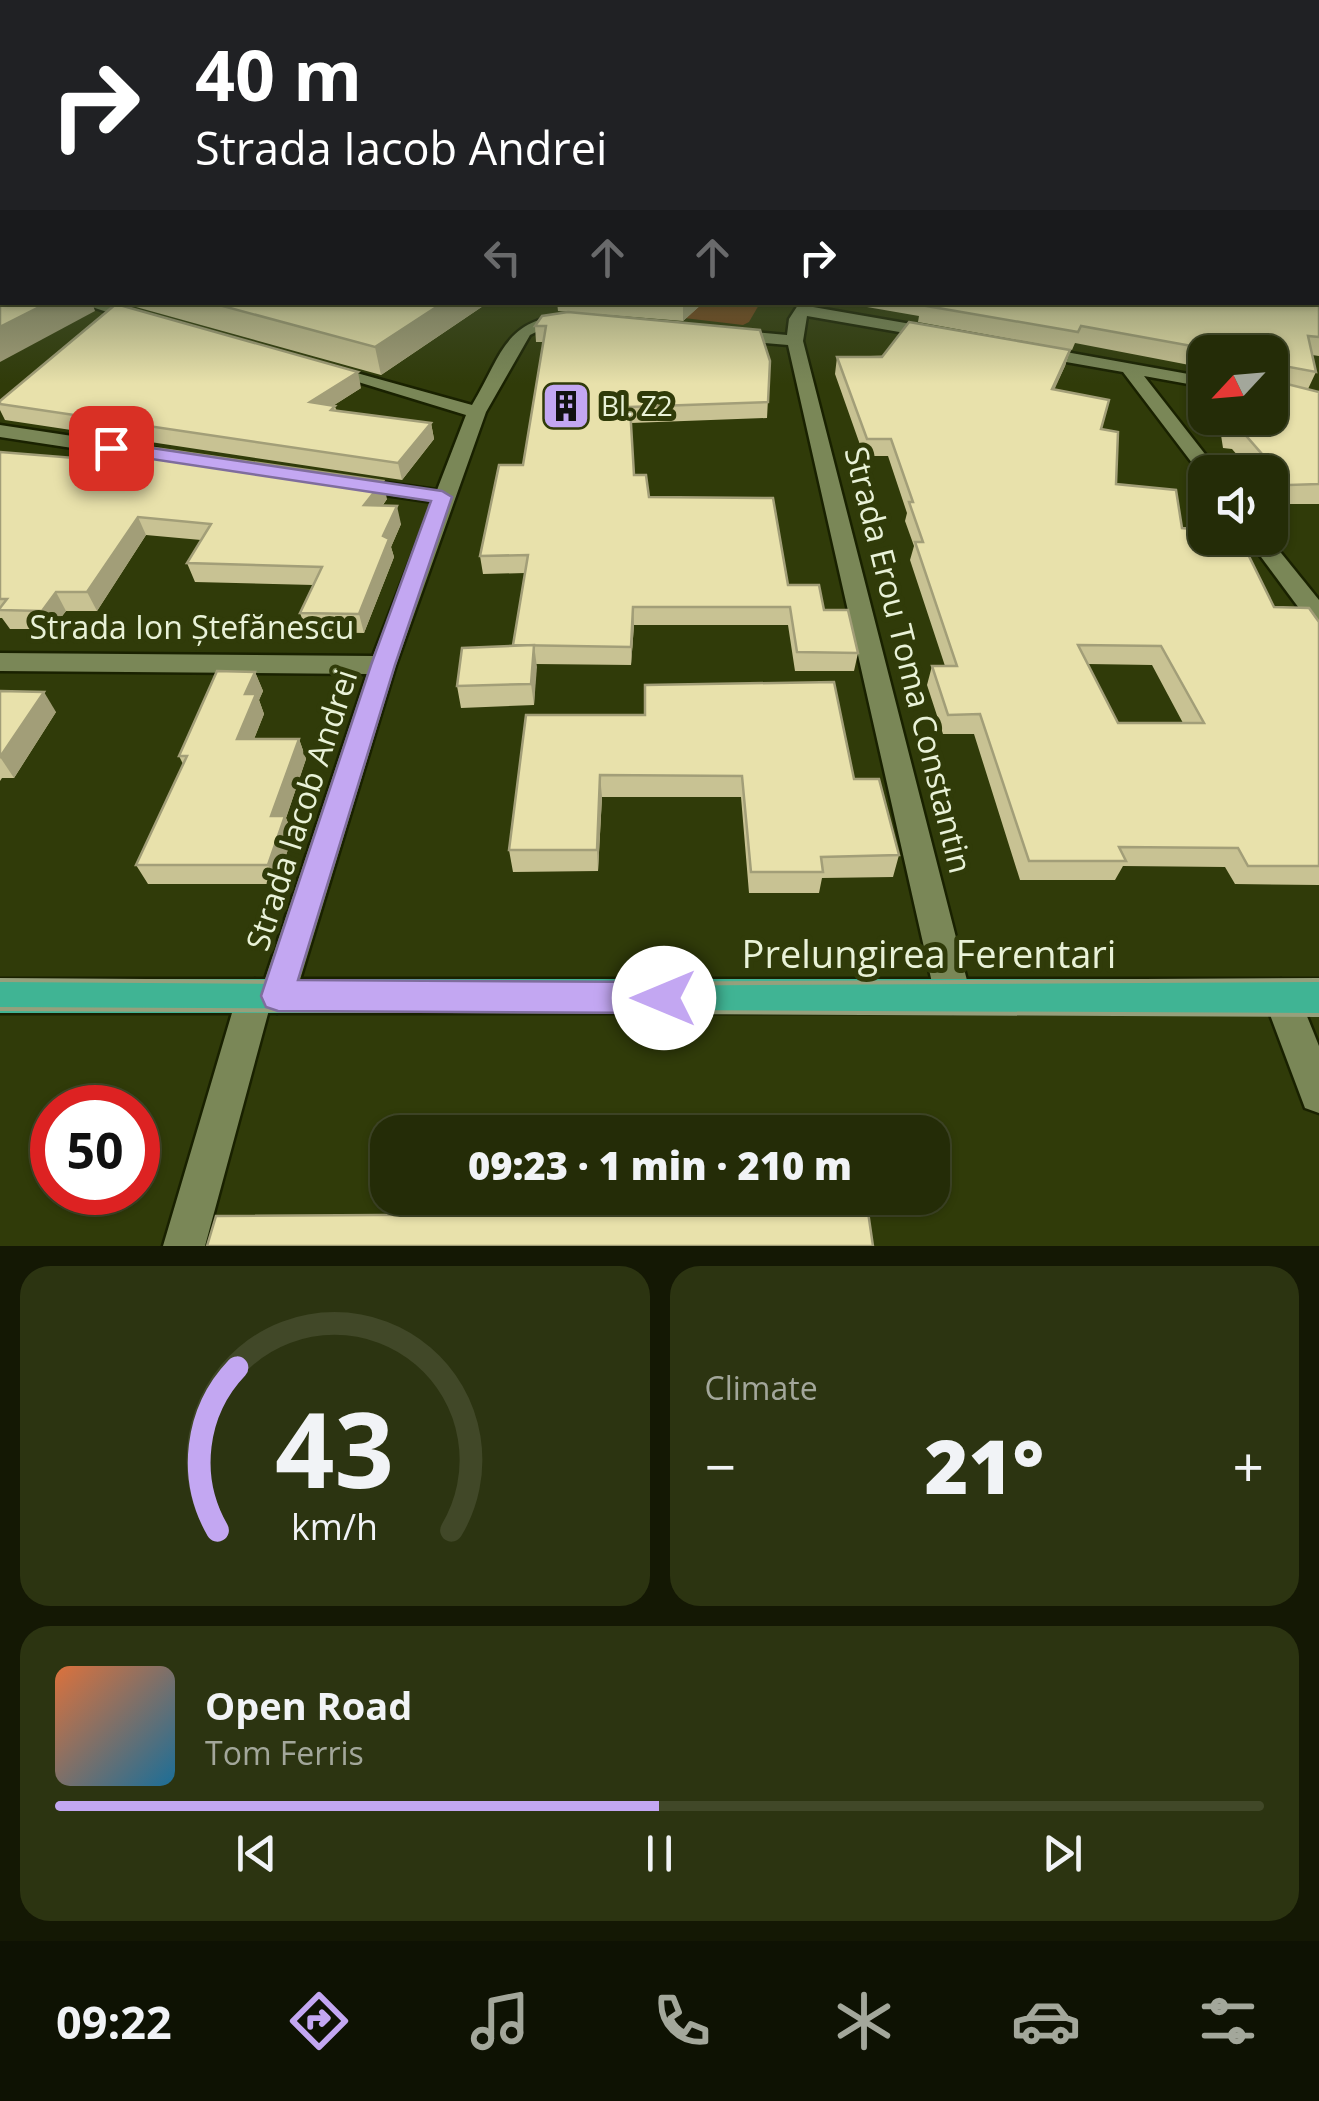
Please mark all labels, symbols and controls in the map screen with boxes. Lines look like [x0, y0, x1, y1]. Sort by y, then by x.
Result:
text: 40 m [195, 26, 362, 122]
icon: right [30, 40, 160, 170]
text: Strada Iacob Andrei [195, 117, 607, 178]
icon: left [475, 230, 530, 285]
icon: ahead [580, 230, 635, 285]
icon: ahead [685, 230, 740, 285]
icon: right [790, 230, 845, 285]
north arrow [1188, 335, 1288, 435]
map controls [1188, 335, 1288, 555]
building icon: Bl. Z2 [540, 380, 592, 432]
place label: Bl. Z2 [601, 386, 673, 424]
pin [69, 406, 154, 491]
icon: arrive [84, 421, 139, 476]
street label: Strada Erou Toma Constantin [836, 442, 983, 877]
button: sound [1188, 455, 1288, 555]
street label: Strada Ion Ștefănescu [30, 605, 354, 648]
street label: Strada Iacob Andrei [235, 663, 366, 956]
street label: Prelungirea Ferentari [742, 927, 1116, 979]
position arrow [612, 946, 716, 1050]
speed limit sign: 50 [30, 1085, 160, 1215]
text: 09:23 · 1 min · 210 m [468, 1139, 852, 1191]
text: Climate [705, 1366, 818, 1409]
text: 43 [275, 1377, 394, 1518]
text: 21° [924, 1414, 1044, 1516]
text: − [705, 1428, 736, 1503]
text: + [1233, 1428, 1264, 1503]
text: km/h [291, 1502, 378, 1550]
text: Open Road [205, 1679, 412, 1731]
text: Tom Ferris [205, 1731, 364, 1774]
icon: previous [229, 1826, 284, 1881]
icon: pause [632, 1826, 687, 1881]
icon: next [1035, 1826, 1090, 1881]
icon: directions [284, 1986, 354, 2056]
icon: music [465, 1986, 535, 2056]
icon: phone [647, 1986, 717, 2056]
icon: climate [829, 1986, 899, 2056]
icon: car [1011, 1986, 1081, 2056]
icon: filters [1193, 1986, 1263, 2056]
text: 09:22 [56, 1991, 172, 2052]

